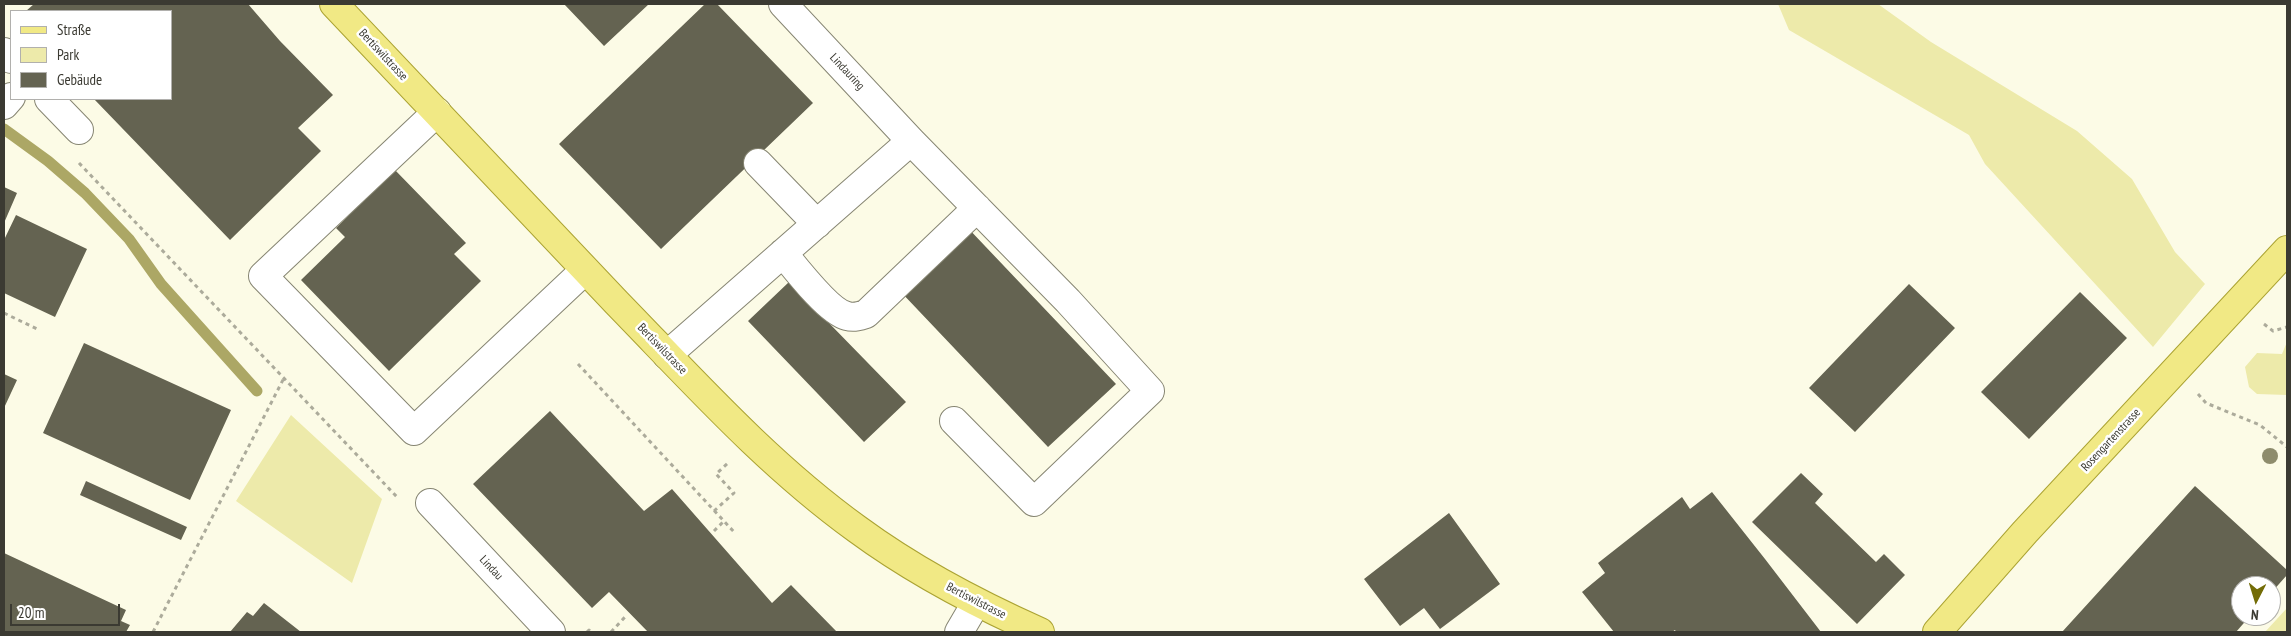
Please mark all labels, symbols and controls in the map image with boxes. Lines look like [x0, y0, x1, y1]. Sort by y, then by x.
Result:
legend [10, 10, 172, 100]
text: Straße [57, 20, 91, 39]
street label: Bertiswilstrasse [356, 26, 410, 84]
text: Park [57, 45, 79, 64]
street label: Lindauring [827, 51, 867, 93]
text: Gebäude [57, 70, 102, 89]
street label: Bertiswilstrasse [634, 321, 690, 377]
street label: Rosengartenstrasse [2078, 406, 2144, 474]
street label: Lindau [476, 553, 506, 583]
north arrow [2231, 576, 2281, 626]
street label: Bertiswilstrasse [944, 580, 1008, 622]
scale bar [12, 594, 122, 626]
text: 20 m [18, 603, 44, 622]
text: N [2250, 606, 2259, 624]

